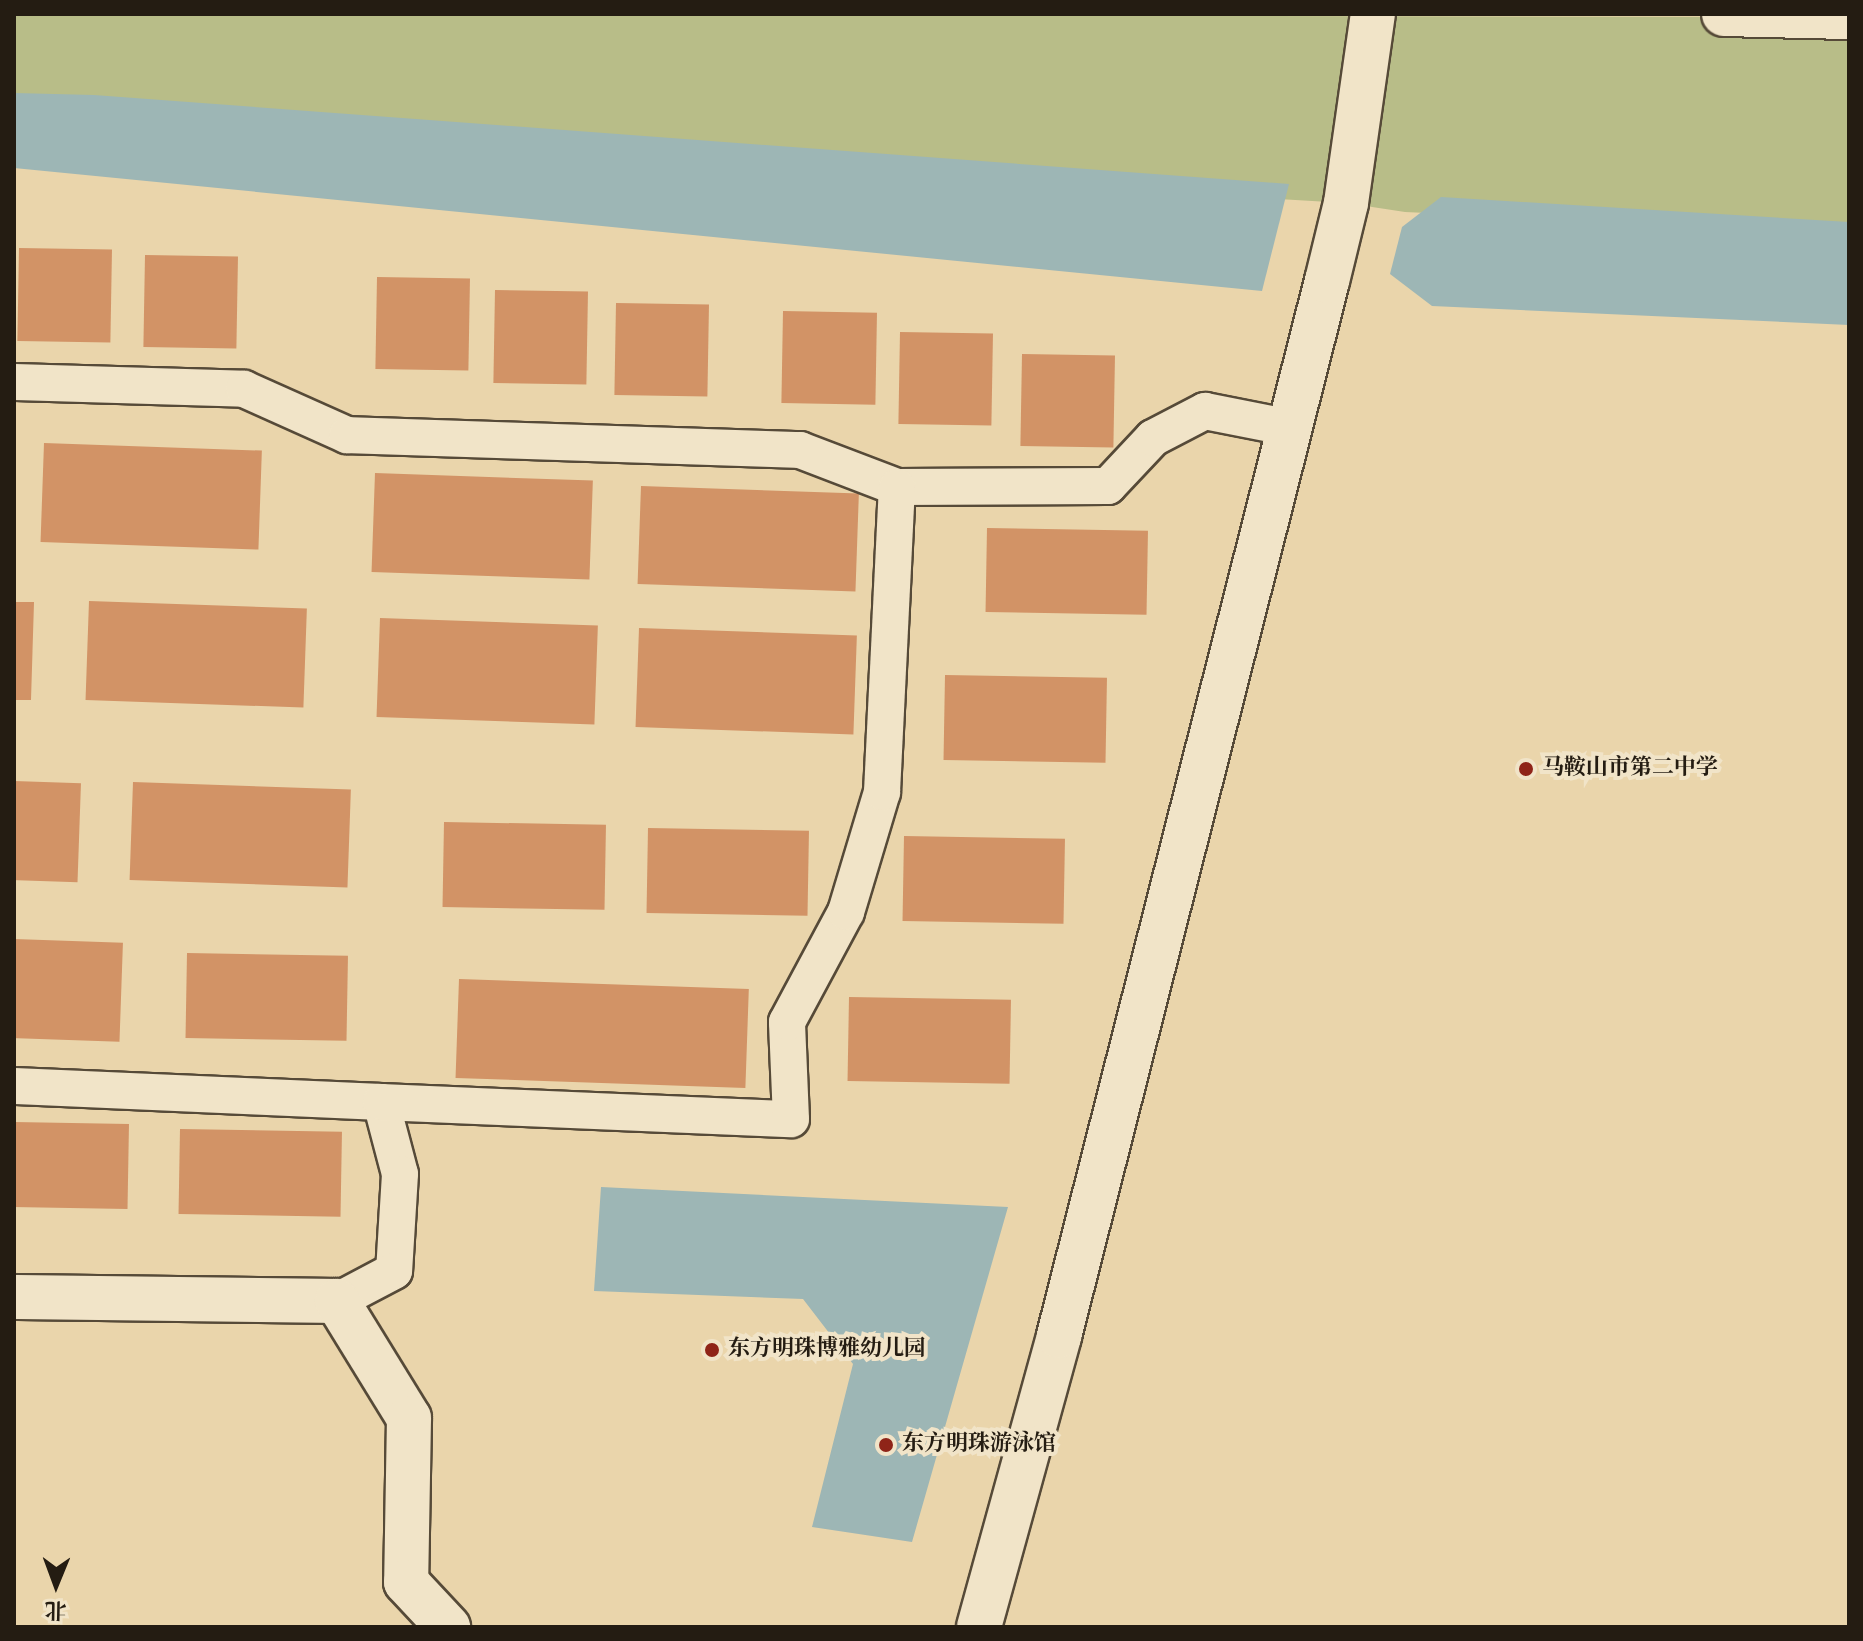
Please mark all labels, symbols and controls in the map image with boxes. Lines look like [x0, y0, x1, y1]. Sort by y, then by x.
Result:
place label: 马鞍山市第二中学 [1542, 756, 1718, 782]
marker: 马鞍山市第二中学 [1517, 760, 1535, 778]
place label: 东方明珠博雅幼儿园 [728, 1337, 926, 1363]
marker: 东方明珠博雅幼儿园 [703, 1341, 721, 1359]
place label: 东方明珠游泳馆 [902, 1432, 1056, 1458]
marker: 东方明珠游泳馆 [877, 1436, 895, 1454]
north arrow [16, 1545, 96, 1625]
text: 北 [44, 1598, 67, 1620]

